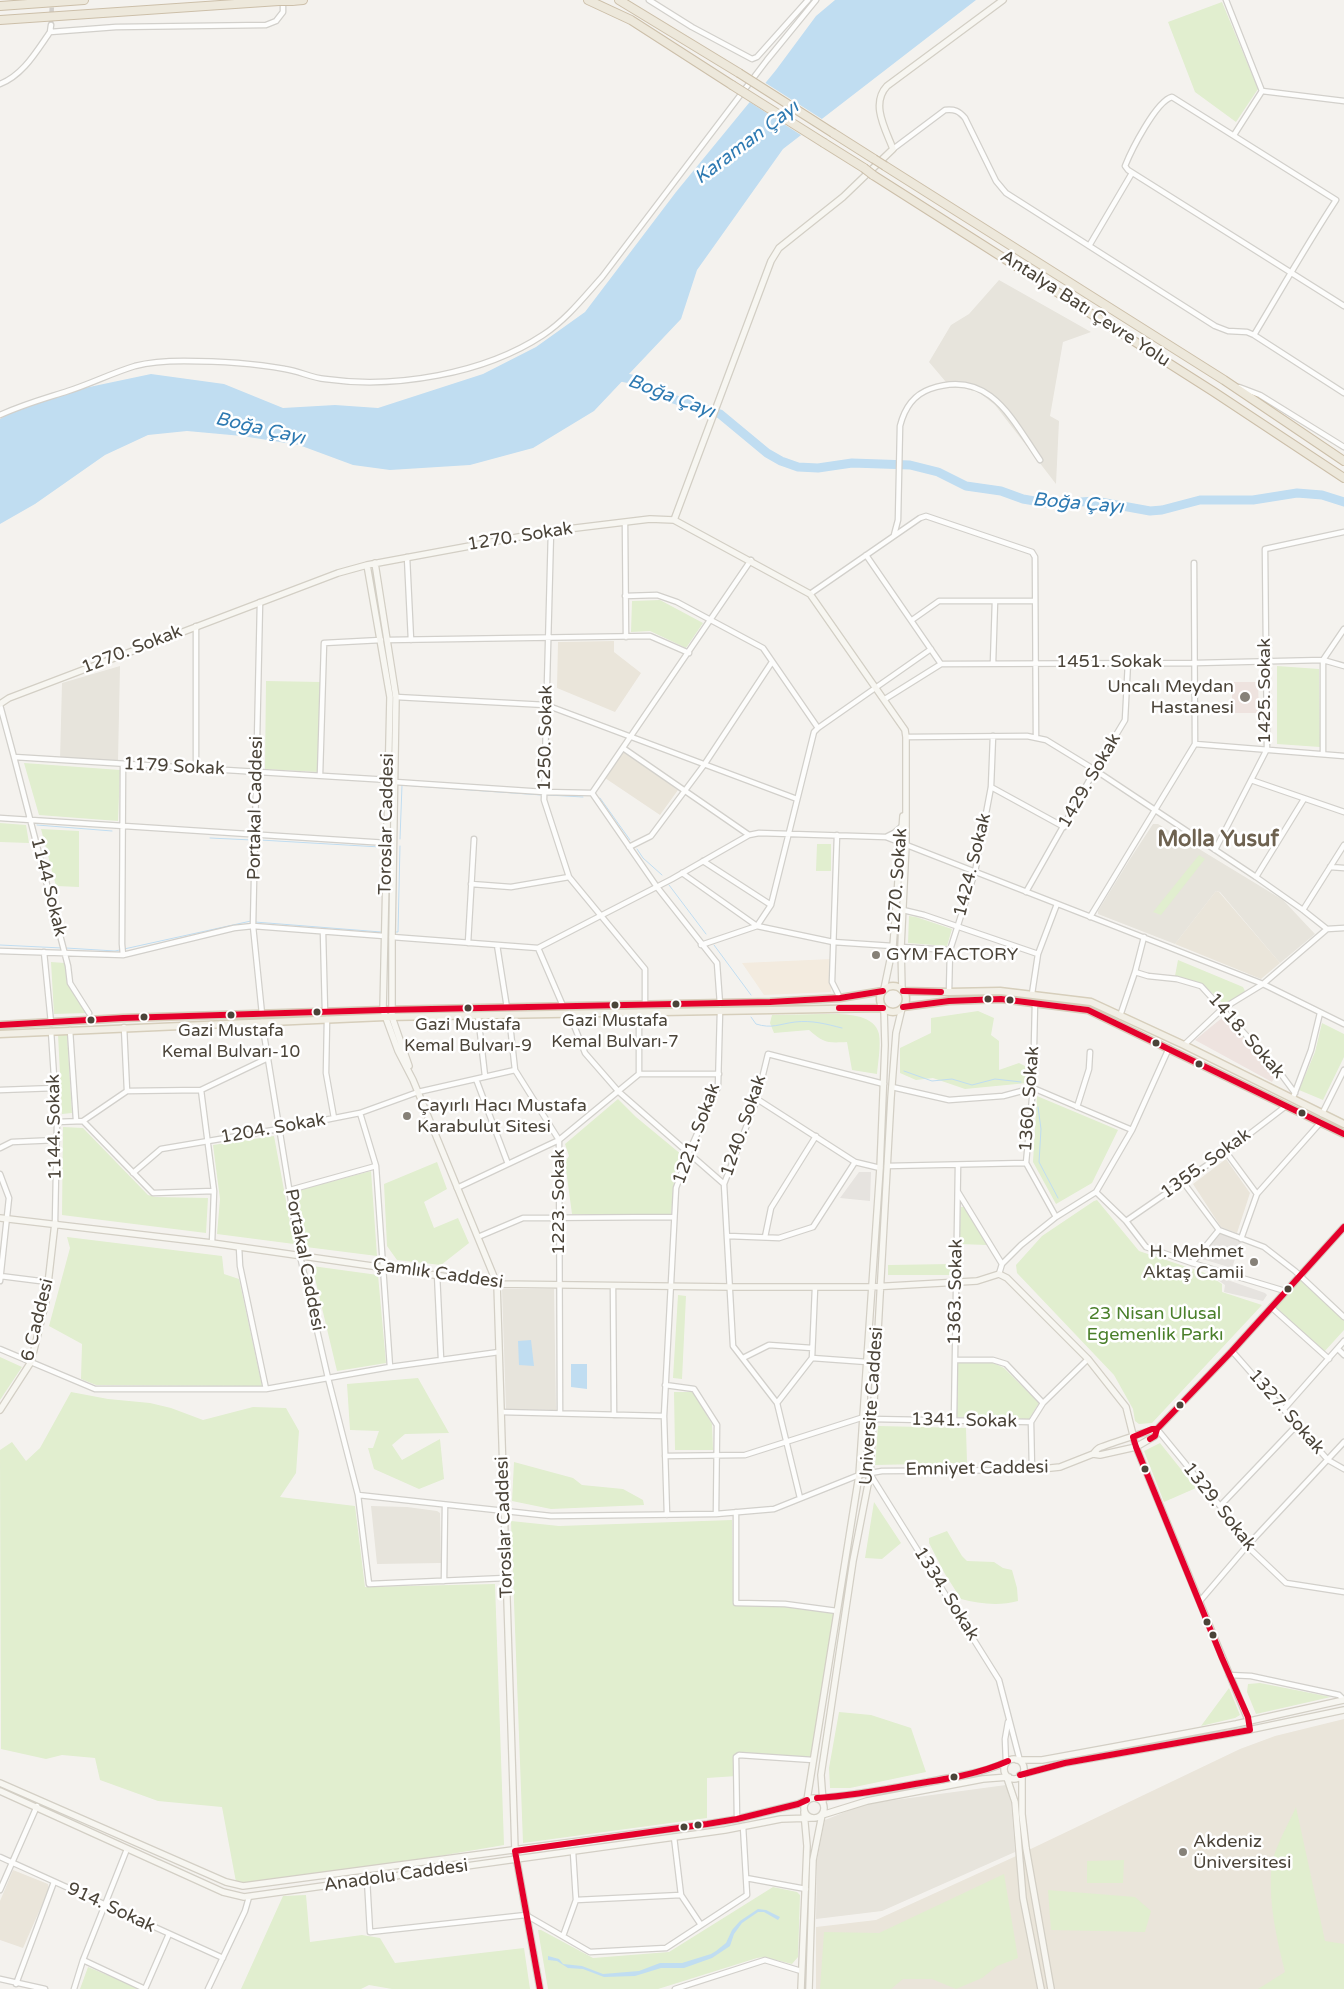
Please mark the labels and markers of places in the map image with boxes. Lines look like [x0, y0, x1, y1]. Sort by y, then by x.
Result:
place label: Uncalı Meydan Hastanesi [1107, 676, 1234, 719]
marker: Uncalı Meydan Hastanesi [1238, 690, 1252, 704]
place label: GYM FACTORY [886, 944, 1018, 966]
marker: GYM FACTORY [870, 949, 882, 961]
unlabelled marker [983, 994, 993, 1004]
unlabelled marker [1005, 995, 1015, 1005]
unlabelled marker [671, 999, 681, 1009]
marker: Gazi Mustafa Kemal Bulvarı-7 [610, 1000, 620, 1010]
marker: Gazi Mustafa Kemal Bulvarı-9 [463, 1003, 473, 1013]
unlabelled marker [312, 1007, 322, 1017]
marker: Gazi Mustafa Kemal Bulvarı-10 [226, 1010, 236, 1020]
unlabelled marker [139, 1012, 149, 1022]
place label: Gazi Mustafa Kemal Bulvarı-7 [551, 1012, 679, 1052]
unlabelled marker [86, 1015, 96, 1025]
place label: Gazi Mustafa Kemal Bulvarı-9 [404, 1016, 532, 1056]
place label: Gazi Mustafa Kemal Bulvarı-10 [162, 1022, 300, 1062]
unlabelled marker [1151, 1038, 1161, 1048]
unlabelled marker [1194, 1059, 1204, 1069]
place label: Çayırlı Hacı Mustafa Karabulut Sitesi [417, 1095, 587, 1138]
unlabelled marker [1297, 1108, 1307, 1118]
marker: Çayırlı Hacı Mustafa Karabulut Sitesi [401, 1110, 413, 1122]
place label: H. Mehmet Aktaş Camii [1142, 1241, 1244, 1284]
marker: H. Mehmet Aktaş Camii [1248, 1256, 1260, 1268]
unlabelled marker [1283, 1284, 1293, 1294]
unlabelled marker [1175, 1400, 1185, 1410]
unlabelled marker [1140, 1464, 1150, 1474]
unlabelled marker [1202, 1617, 1212, 1627]
unlabelled marker [1208, 1630, 1218, 1640]
unlabelled marker [949, 1772, 959, 1782]
unlabelled marker [693, 1820, 703, 1830]
unlabelled marker [679, 1822, 689, 1832]
place label: Akdeniz Üniversitesi [1193, 1831, 1291, 1874]
marker: Akdeniz Üniversitesi [1177, 1846, 1189, 1858]

